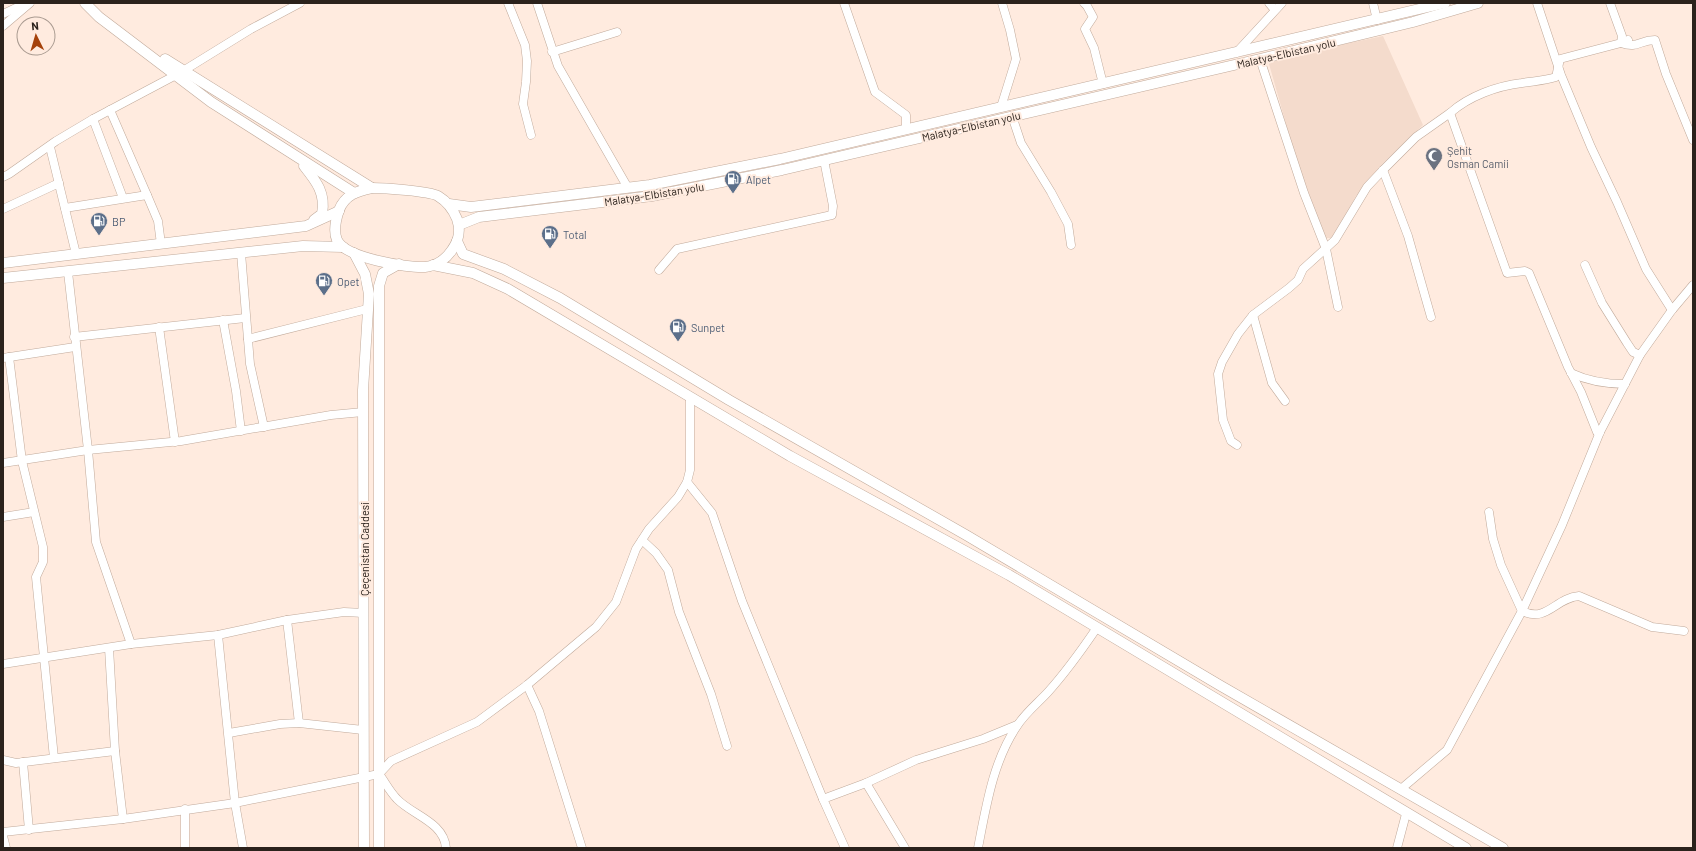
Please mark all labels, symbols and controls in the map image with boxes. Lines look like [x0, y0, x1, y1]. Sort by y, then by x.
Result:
north arrow [16, 16, 56, 56]
text: N [31, 19, 39, 32]
street label: Malatya-Elbistan yolu [1235, 35, 1337, 71]
street label: Malatya-Elbistan yolu [920, 108, 1022, 144]
place label: Şehit Osman Camii [1447, 144, 1509, 170]
mosque icon: Şehit Osman Camii [1424, 146, 1444, 171]
fuel station icon: Alpet [723, 169, 743, 194]
place label: Alpet [746, 173, 771, 186]
street label: Malatya-Elbistan yolu [603, 180, 705, 208]
fuel station icon: BP [89, 211, 109, 236]
place label: BP [112, 215, 126, 228]
fuel station icon: Total [540, 224, 560, 249]
place label: Total [563, 228, 587, 241]
fuel station icon: Opet [314, 271, 334, 296]
place label: Opet [337, 275, 360, 288]
fuel station icon: Sunpet [668, 317, 688, 342]
place label: Sunpet [691, 321, 725, 334]
street label: Çeçenistan Caddesi [358, 502, 371, 596]

